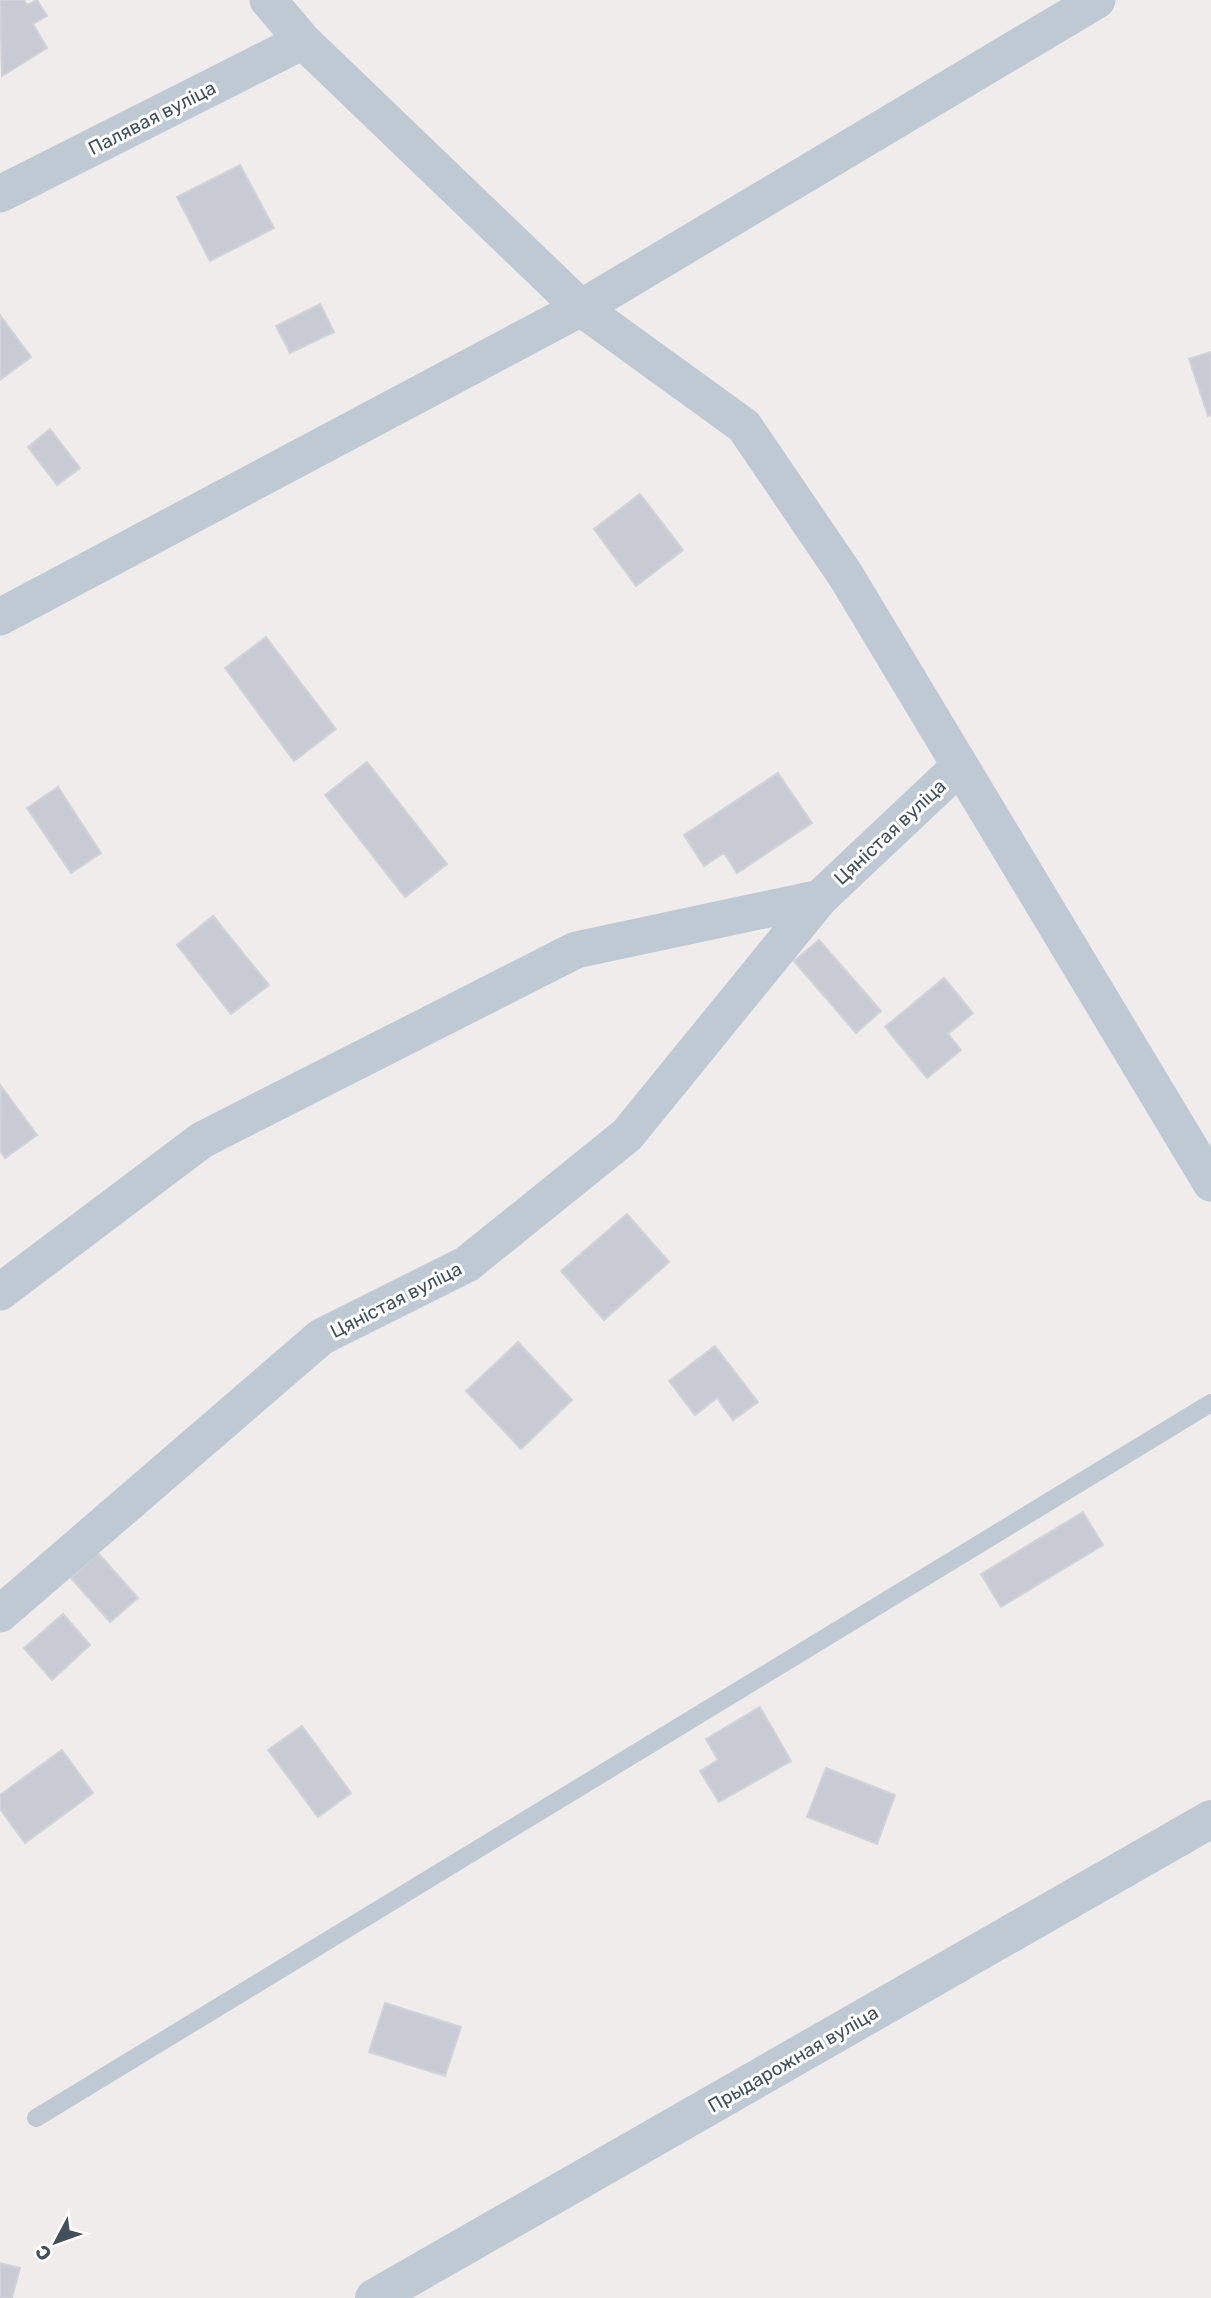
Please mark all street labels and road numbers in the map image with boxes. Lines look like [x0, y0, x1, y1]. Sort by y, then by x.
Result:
street label: Палявая вуліца [84, 76, 220, 160]
street label: Цяністая вуліца [829, 774, 951, 890]
street label: Цяністая вуліца [326, 1257, 466, 1343]
street label: Прыдарожная вуліца [704, 2001, 882, 2117]

